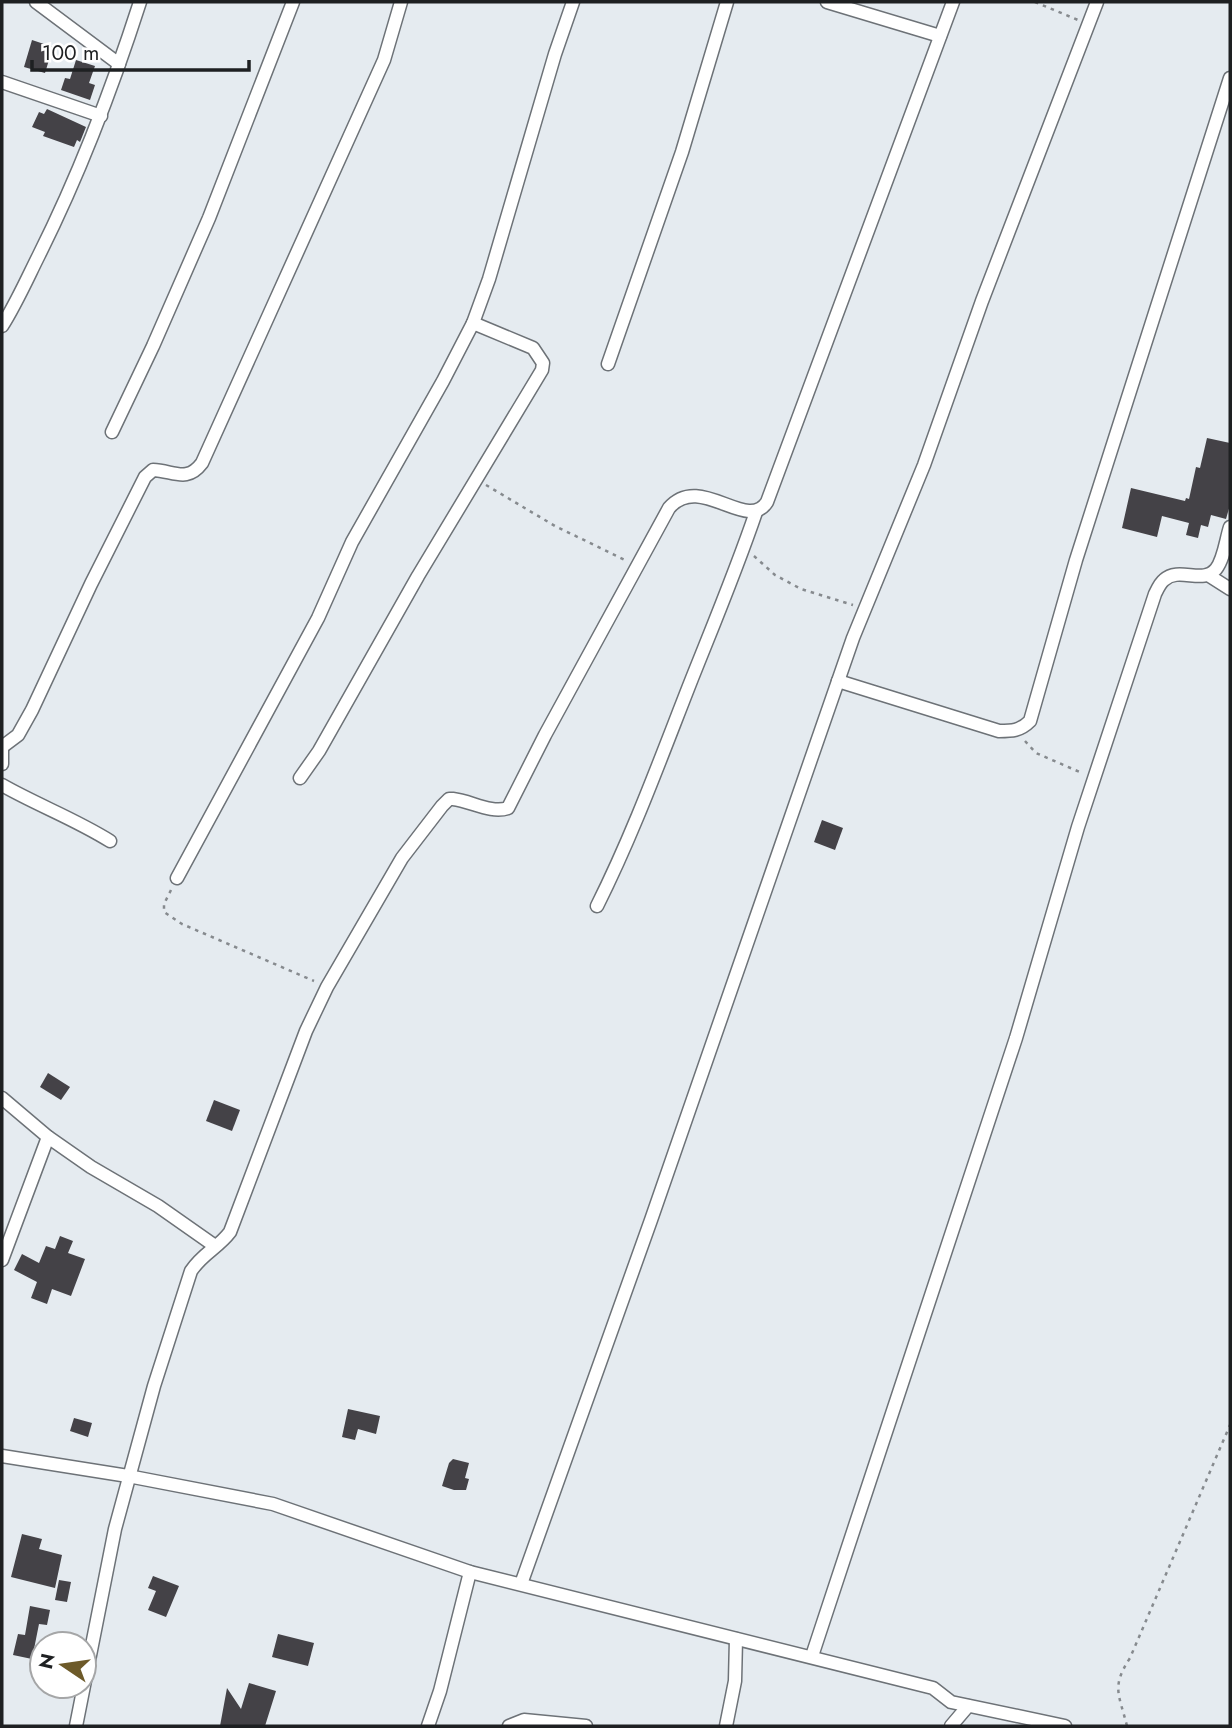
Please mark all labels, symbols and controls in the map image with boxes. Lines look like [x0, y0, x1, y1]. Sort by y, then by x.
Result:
scale bar [32, 28, 248, 72]
text: 100 m [42, 38, 99, 68]
north arrow [28, 1630, 98, 1700]
text: N [32, 1651, 62, 1672]

